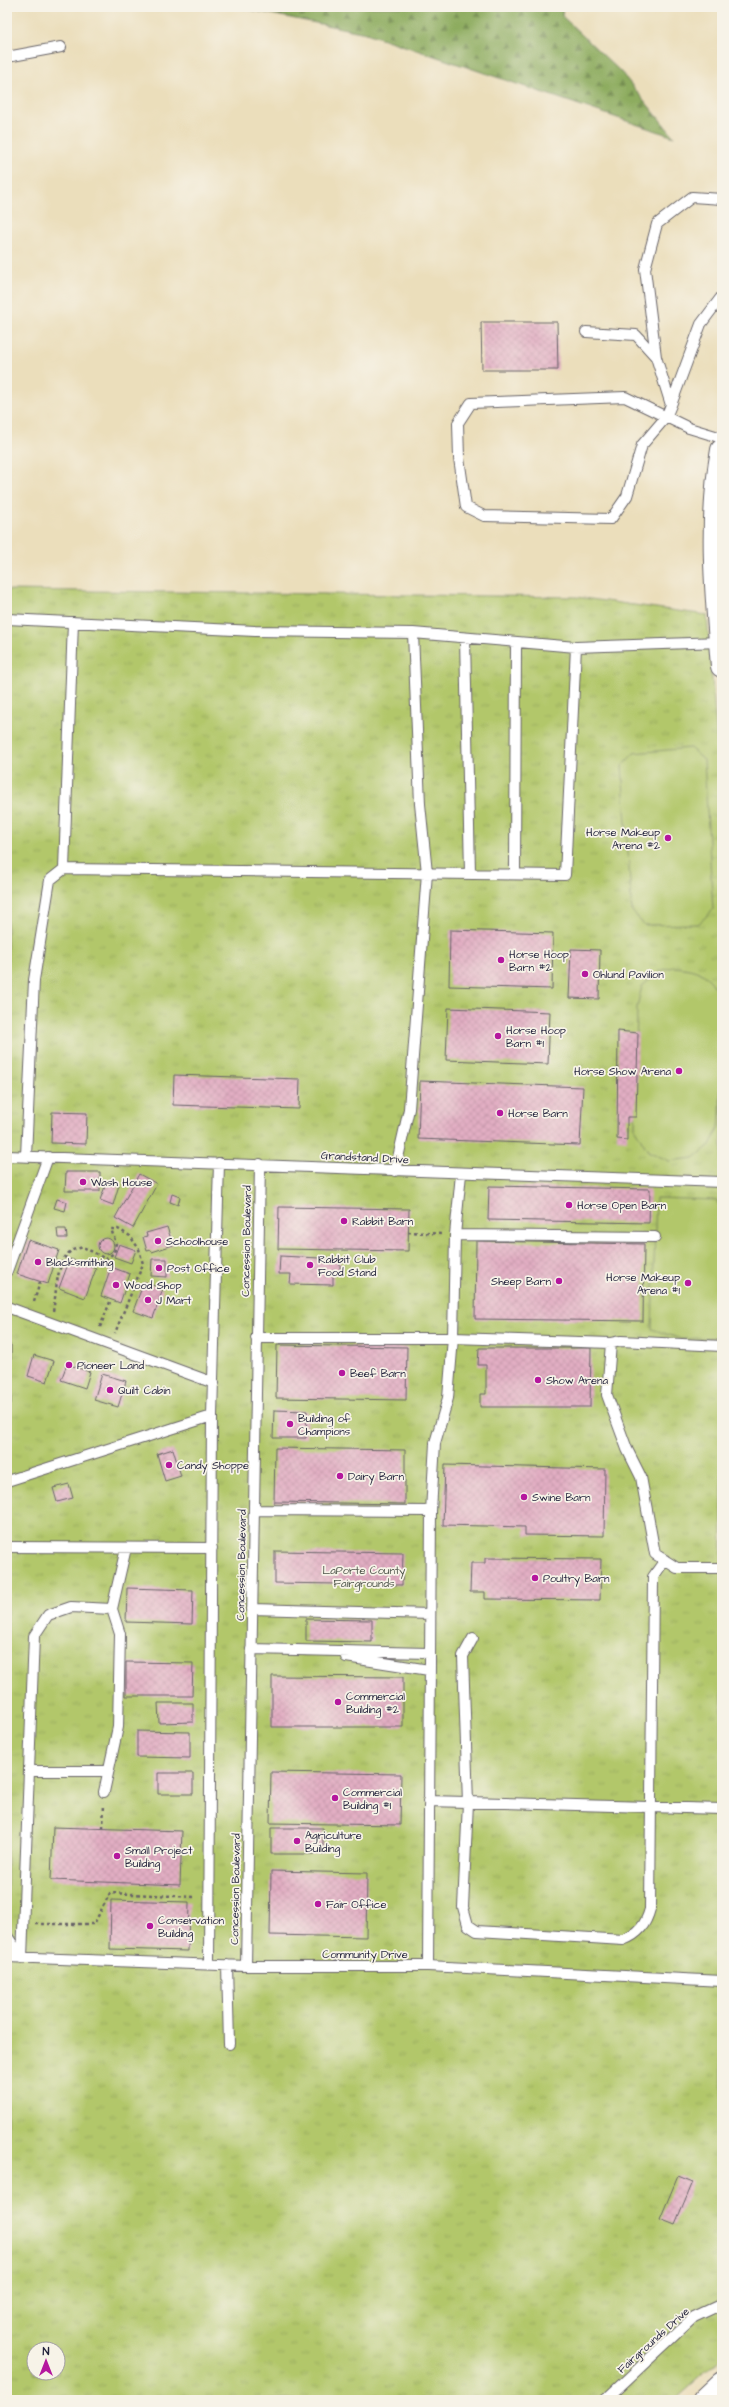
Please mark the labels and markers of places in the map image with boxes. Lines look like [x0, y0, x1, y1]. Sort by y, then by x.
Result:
place label: Horse Makeup Arena #2 [586, 825, 661, 853]
marker: Horse Makeup Arena #2 [663, 833, 673, 843]
place label: Horse Hoop Barn #2 [509, 947, 569, 975]
marker: Horse Hoop Barn #2 [496, 955, 506, 965]
place label: Ohlund Pavilion [593, 967, 664, 982]
marker: Ohlund Pavilion [580, 969, 590, 979]
place label: Horse Hoop Barn #1 [506, 1023, 566, 1051]
marker: Horse Hoop Barn #1 [493, 1031, 503, 1041]
place label: Horse Show Arena [574, 1064, 671, 1079]
marker: Horse Show Arena [674, 1066, 684, 1076]
place label: Horse Barn [508, 1106, 568, 1121]
marker: Horse Barn [495, 1108, 505, 1118]
place label: Wash House [91, 1175, 152, 1190]
marker: Wash House [78, 1177, 88, 1187]
place label: Horse Open Barn [577, 1198, 667, 1213]
marker: Horse Open Barn [564, 1200, 574, 1210]
place label: Rabbit Barn [352, 1214, 414, 1229]
marker: Rabbit Barn [339, 1216, 349, 1226]
place label: Schoolhouse [166, 1234, 228, 1249]
marker: Schoolhouse [153, 1236, 163, 1246]
place label: Rabbit Club Food Stand [318, 1252, 377, 1280]
place label: Blacksmithing [46, 1255, 114, 1271]
marker: Blacksmithing [33, 1257, 43, 1267]
marker: Rabbit Club Food Stand [305, 1260, 315, 1270]
place label: Post Office [167, 1261, 230, 1276]
marker: Post Office [154, 1263, 164, 1273]
place label: Horse Makeup Arena #1 [606, 1270, 681, 1298]
place label: Sheep Barn [491, 1274, 551, 1289]
marker: Sheep Barn [554, 1276, 564, 1286]
place label: Wood Shop [124, 1278, 182, 1293]
marker: Horse Makeup Arena #1 [683, 1278, 693, 1288]
marker: Wood Shop [111, 1280, 121, 1290]
place label: J Mart [156, 1293, 192, 1308]
marker: J Mart [143, 1295, 153, 1305]
place label: Pioneer Land [77, 1358, 144, 1373]
marker: Pioneer Land [64, 1360, 74, 1370]
place label: Beef Barn [350, 1366, 406, 1381]
marker: Beef Barn [337, 1368, 347, 1378]
place label: Show Arena [546, 1373, 609, 1388]
marker: Show Arena [533, 1375, 543, 1385]
place label: Quilt Cabin [118, 1383, 171, 1398]
marker: Quilt Cabin [105, 1385, 115, 1395]
place label: Building of Champions [298, 1411, 351, 1439]
marker: Building of Champions [285, 1419, 295, 1429]
place label: Candy Shoppe [177, 1458, 249, 1474]
marker: Candy Shoppe [164, 1460, 174, 1470]
place label: Dairy Barn [348, 1469, 404, 1485]
marker: Dairy Barn [335, 1471, 345, 1481]
place label: Swine Barn [532, 1490, 591, 1505]
marker: Swine Barn [519, 1492, 529, 1502]
place label: Poultry Barn [543, 1571, 610, 1587]
marker: Poultry Barn [530, 1573, 540, 1583]
place label: Commercial Building #2 [346, 1689, 405, 1718]
marker: Commercial Building #2 [333, 1697, 343, 1707]
place label: Commercial Building #1 [343, 1785, 402, 1814]
marker: Commercial Building #1 [330, 1793, 340, 1803]
place label: Agriculture Building [305, 1828, 362, 1857]
marker: Agriculture Building [292, 1836, 302, 1846]
place label: Small Project Building [125, 1843, 193, 1872]
marker: Small Project Building [112, 1851, 122, 1861]
place label: Fair Office [326, 1897, 386, 1912]
marker: Fair Office [313, 1899, 323, 1909]
place label: Conservation Building [158, 1913, 225, 1942]
marker: Conservation Building [145, 1921, 155, 1931]

